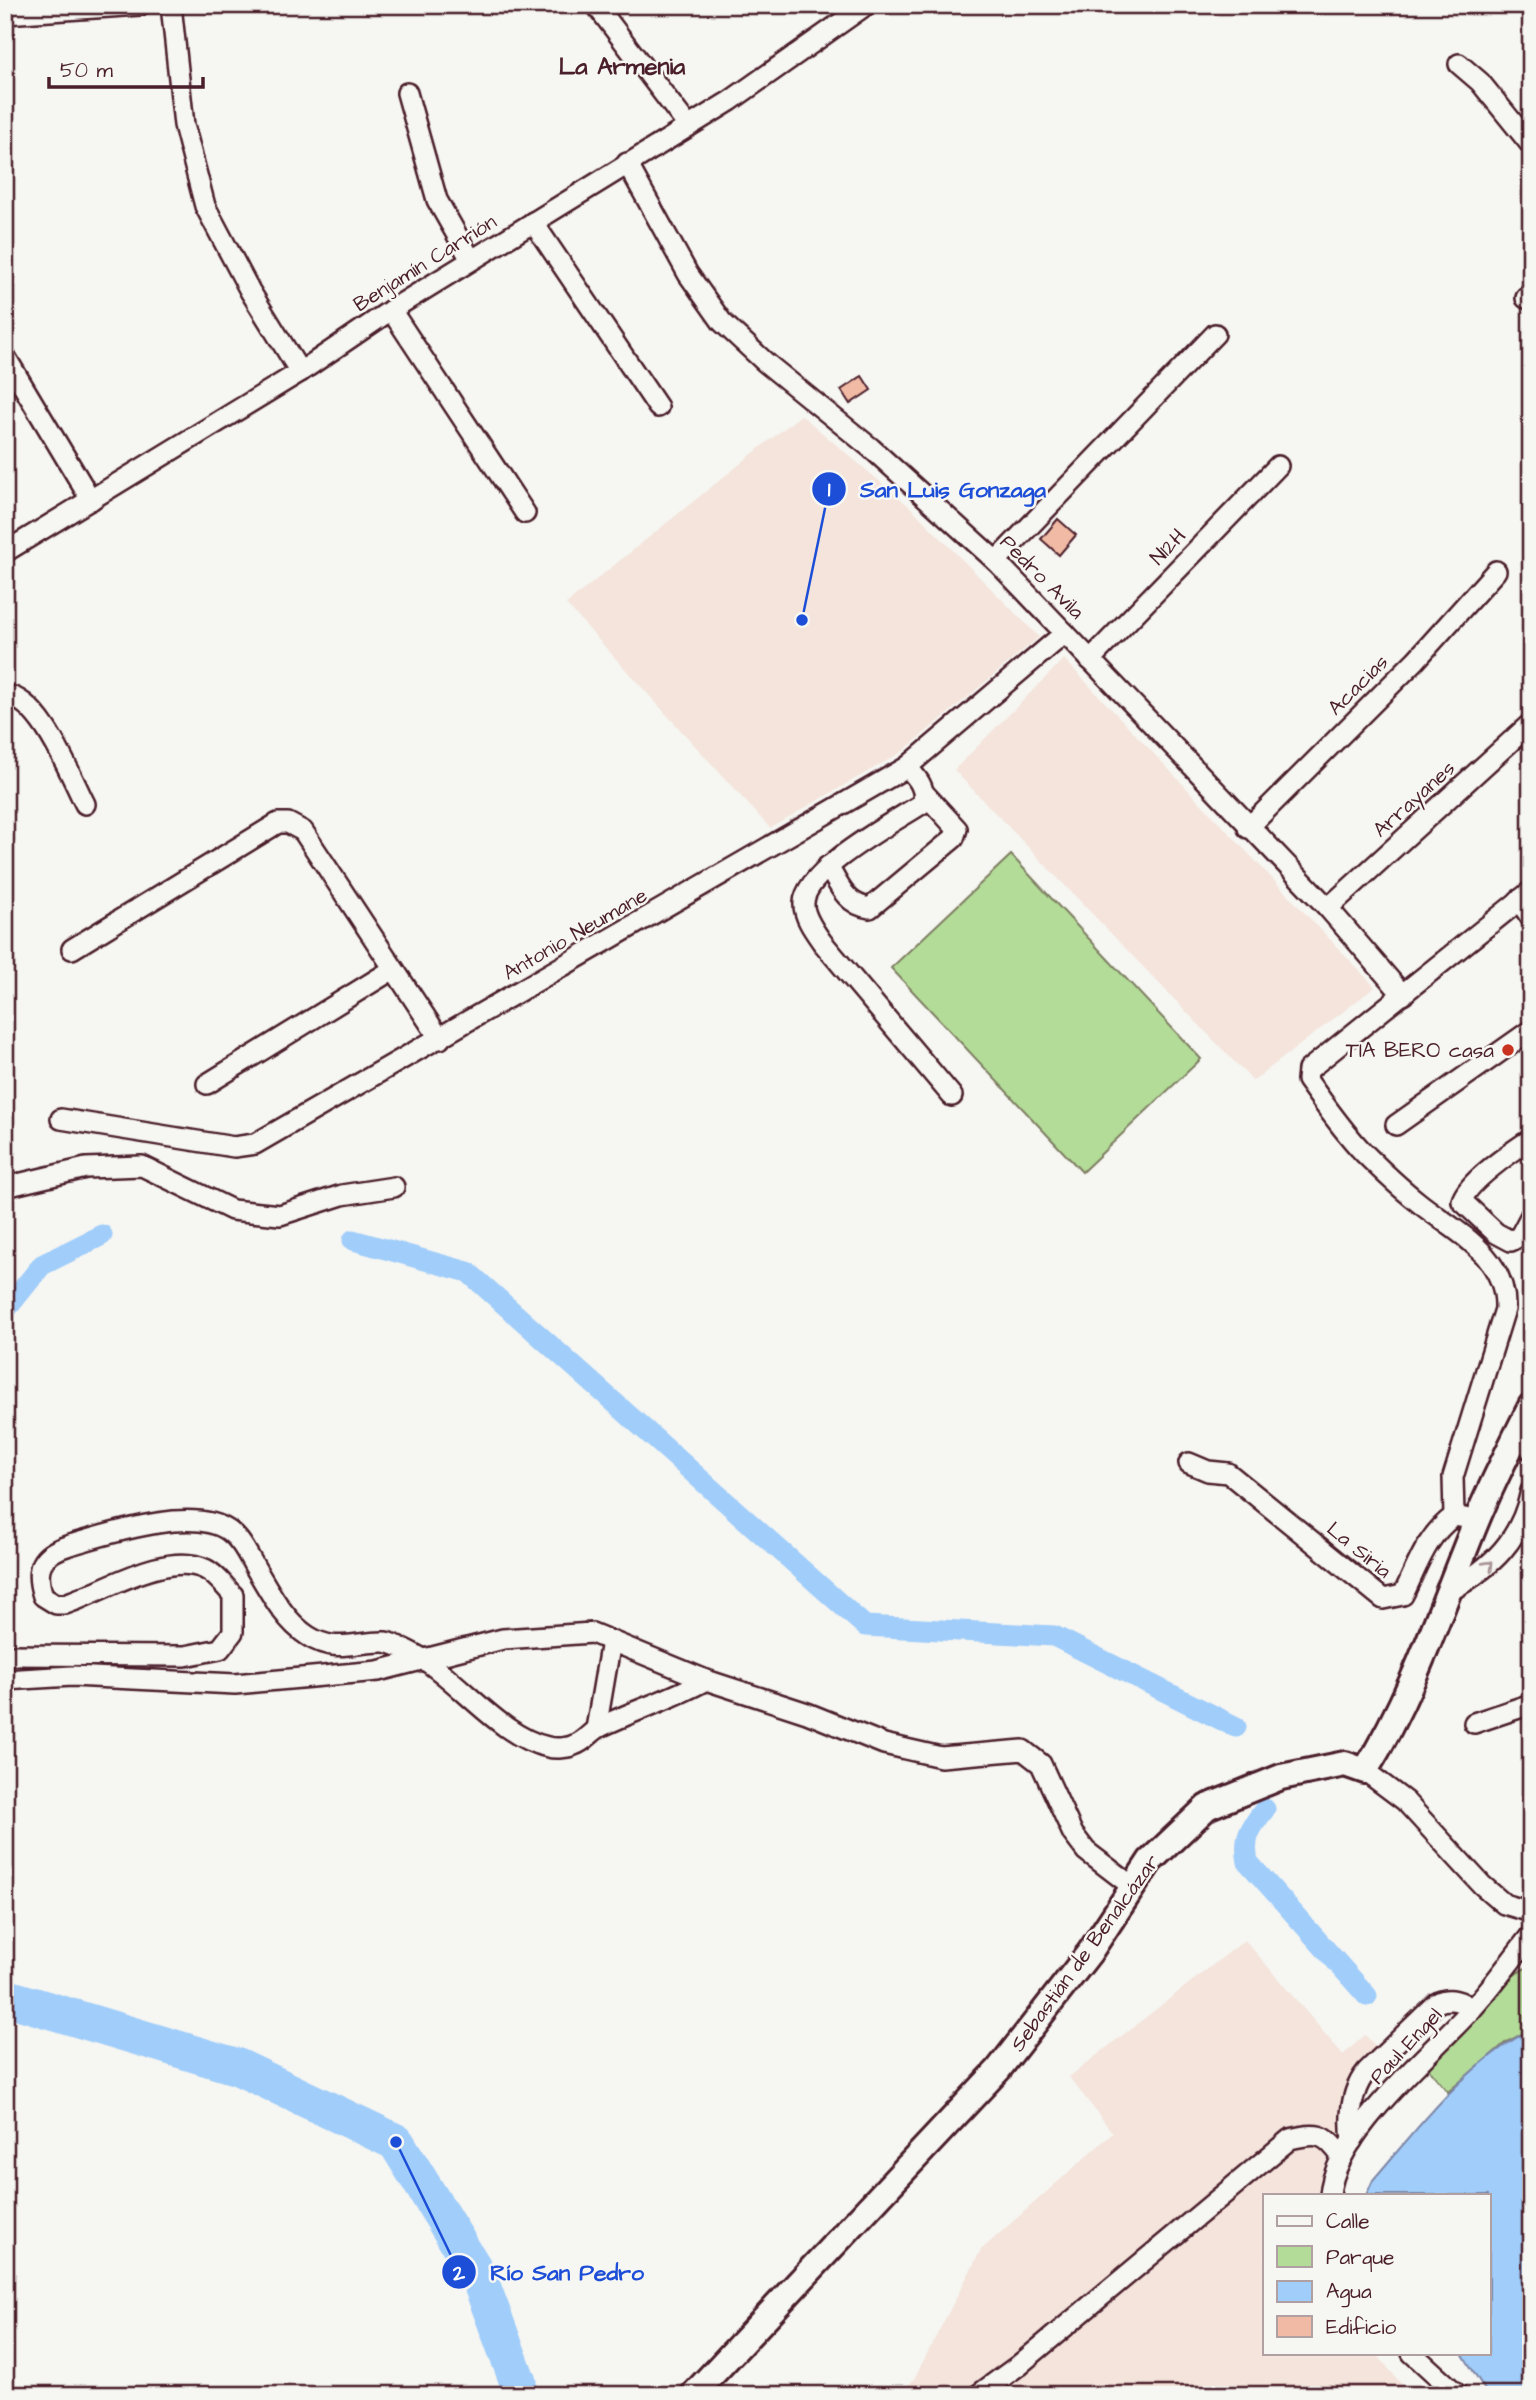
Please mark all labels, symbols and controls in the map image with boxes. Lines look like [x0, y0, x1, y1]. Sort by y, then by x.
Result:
scale bar [49, 46, 203, 90]
district label: La Armenia [559, 50, 686, 84]
text: 50 m [60, 56, 114, 85]
street label: Benjamín Carrión [348, 207, 502, 319]
callout: San Luis Gonzaga [811, 467, 1060, 511]
text: San Luis Gonzaga [859, 474, 1046, 507]
text: 1 [828, 475, 831, 504]
street label: N12H [1143, 522, 1193, 572]
street label: Pedro Avila [993, 528, 1091, 626]
street label: Acacias [1321, 648, 1395, 722]
street label: Arrayanes [1366, 754, 1463, 845]
street label: Antonio Neumane [497, 881, 653, 987]
place label: TIA BERO casa [1346, 1036, 1494, 1065]
marker: TIA BERO casa [1500, 1042, 1516, 1058]
street label: La Siria [1320, 1515, 1398, 1585]
one-way arrow [1480, 1560, 1493, 1573]
street label: Sebastián de Benalcázar [1004, 1848, 1167, 2057]
street label: Paul Engel [1363, 2001, 1450, 2092]
legend [1263, 2194, 1490, 2354]
text: Calle [1326, 2207, 1370, 2236]
text: Parque [1326, 2243, 1394, 2272]
callout: Río San Pedro [441, 2250, 658, 2294]
text: Río San Pedro [490, 2257, 644, 2289]
text: 2 [452, 2259, 466, 2288]
text: Agua [1326, 2277, 1372, 2308]
text: Edificio [1326, 2313, 1396, 2342]

